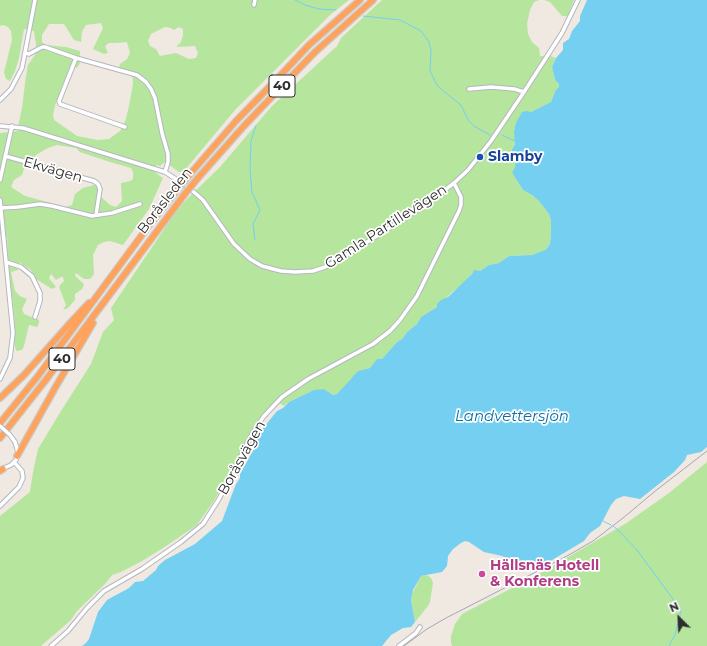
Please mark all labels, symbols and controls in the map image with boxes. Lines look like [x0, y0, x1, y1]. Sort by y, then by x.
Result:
road number: 40 [269, 75, 295, 97]
place label: Slamby [488, 149, 542, 165]
marker: Slamby [475, 152, 485, 162]
street label: Ekvägen [22, 154, 84, 186]
street label: Boråsleden [134, 165, 196, 237]
street label: Gamla Partillevägen [322, 181, 450, 273]
road number: 40 [49, 348, 75, 370]
water label: Landvettersjön [455, 408, 569, 426]
street label: Boråsvägen [215, 418, 269, 498]
place label: Hällsnäs Hotell & Konferens [490, 558, 599, 590]
marker: Hällsnäs Hotell & Konferens [477, 569, 487, 579]
north arrow [659, 598, 699, 638]
text: N [667, 599, 681, 615]

